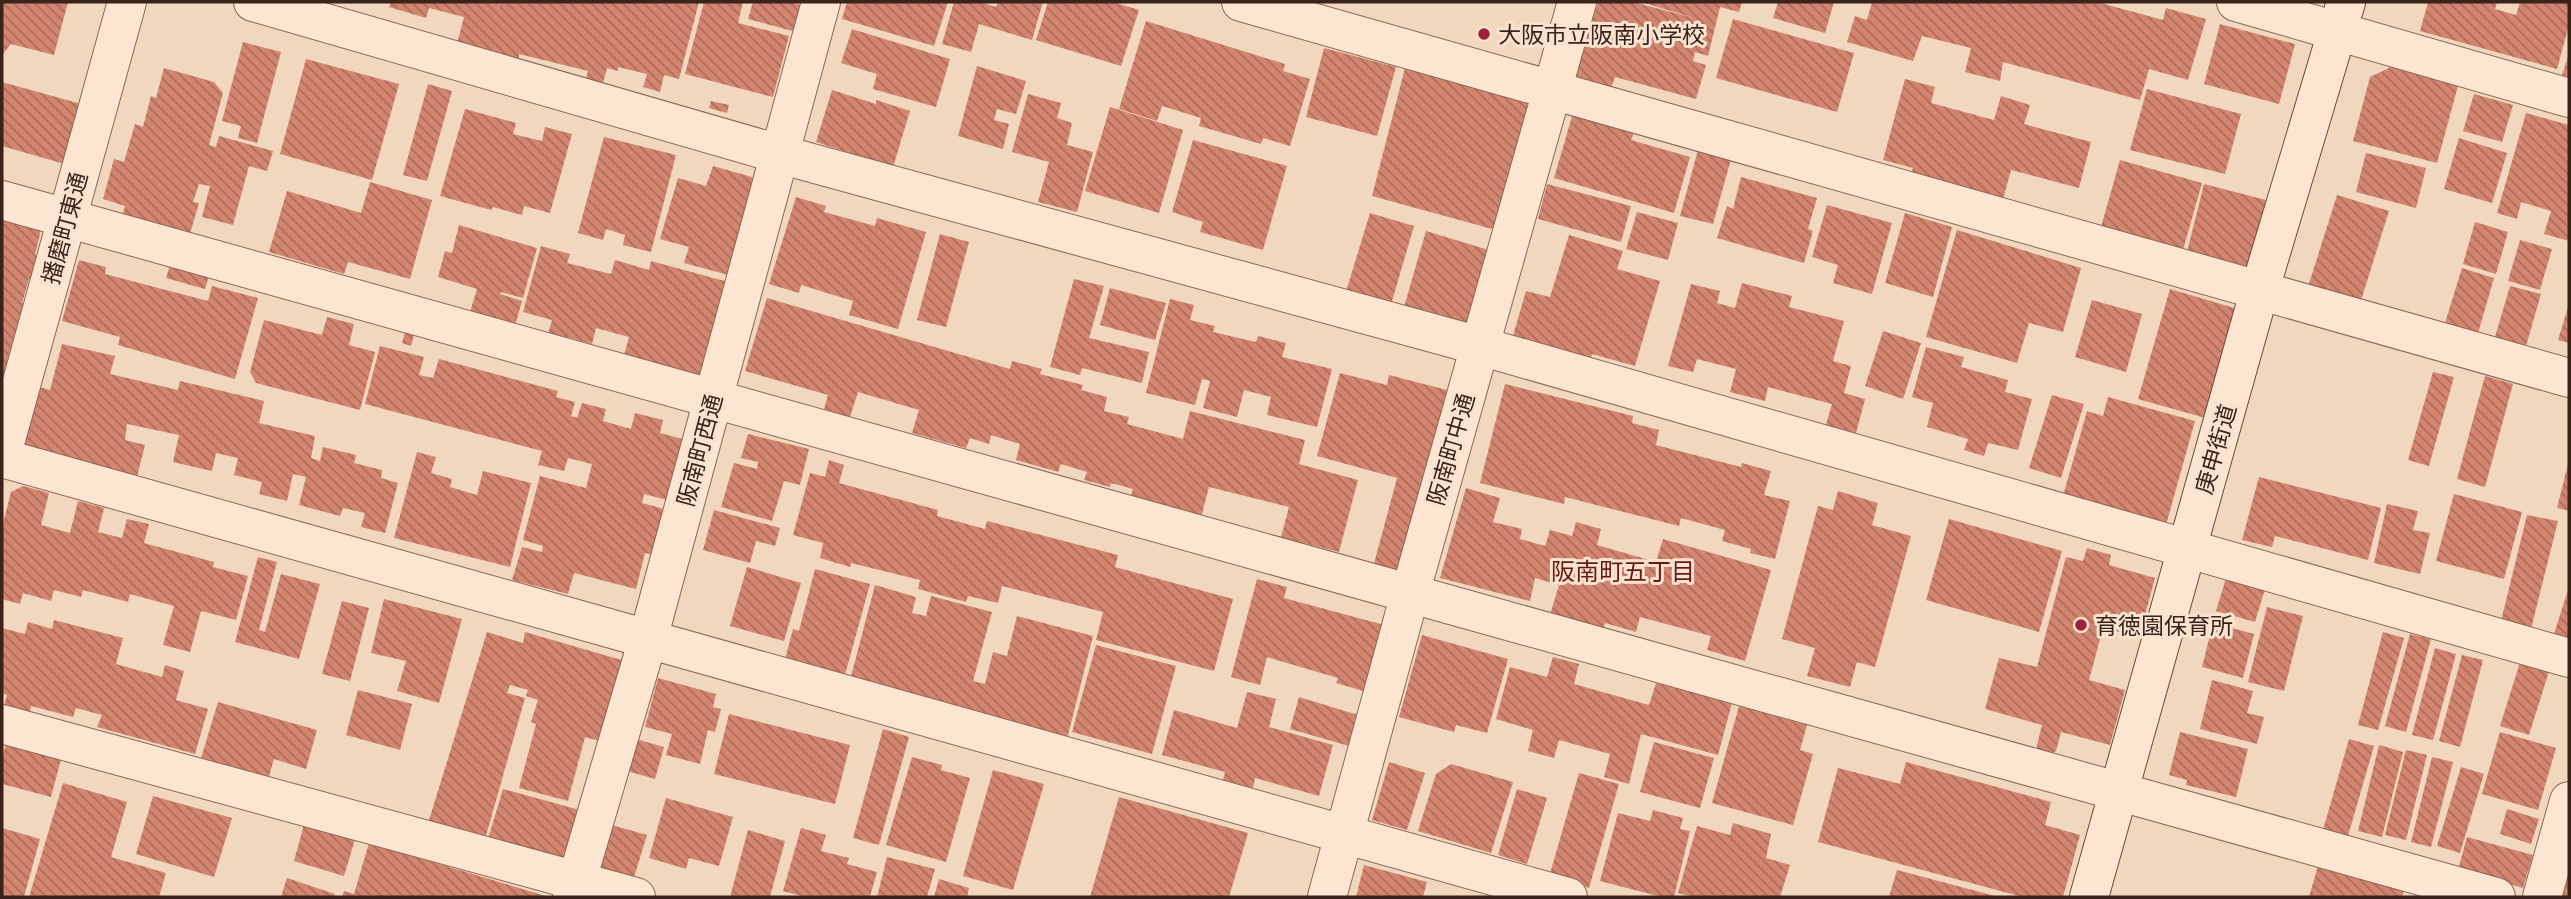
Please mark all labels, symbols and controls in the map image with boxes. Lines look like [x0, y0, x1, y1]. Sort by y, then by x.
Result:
place label: 大阪市立阪南小学校 [1498, 19, 1705, 49]
marker: 大阪市立阪南小学校 [1476, 26, 1492, 42]
street label: 播磨町東通 [35, 169, 93, 287]
street label: 阪南町中通 [1420, 390, 1480, 508]
street label: 阪南町西通 [670, 391, 728, 509]
street label: 庚申街道 [2188, 401, 2242, 497]
district label: 阪南町五丁目 [1551, 555, 1695, 587]
place label: 育徳園保育所 [2095, 610, 2233, 640]
marker: 育徳園保育所 [2073, 617, 2089, 633]

